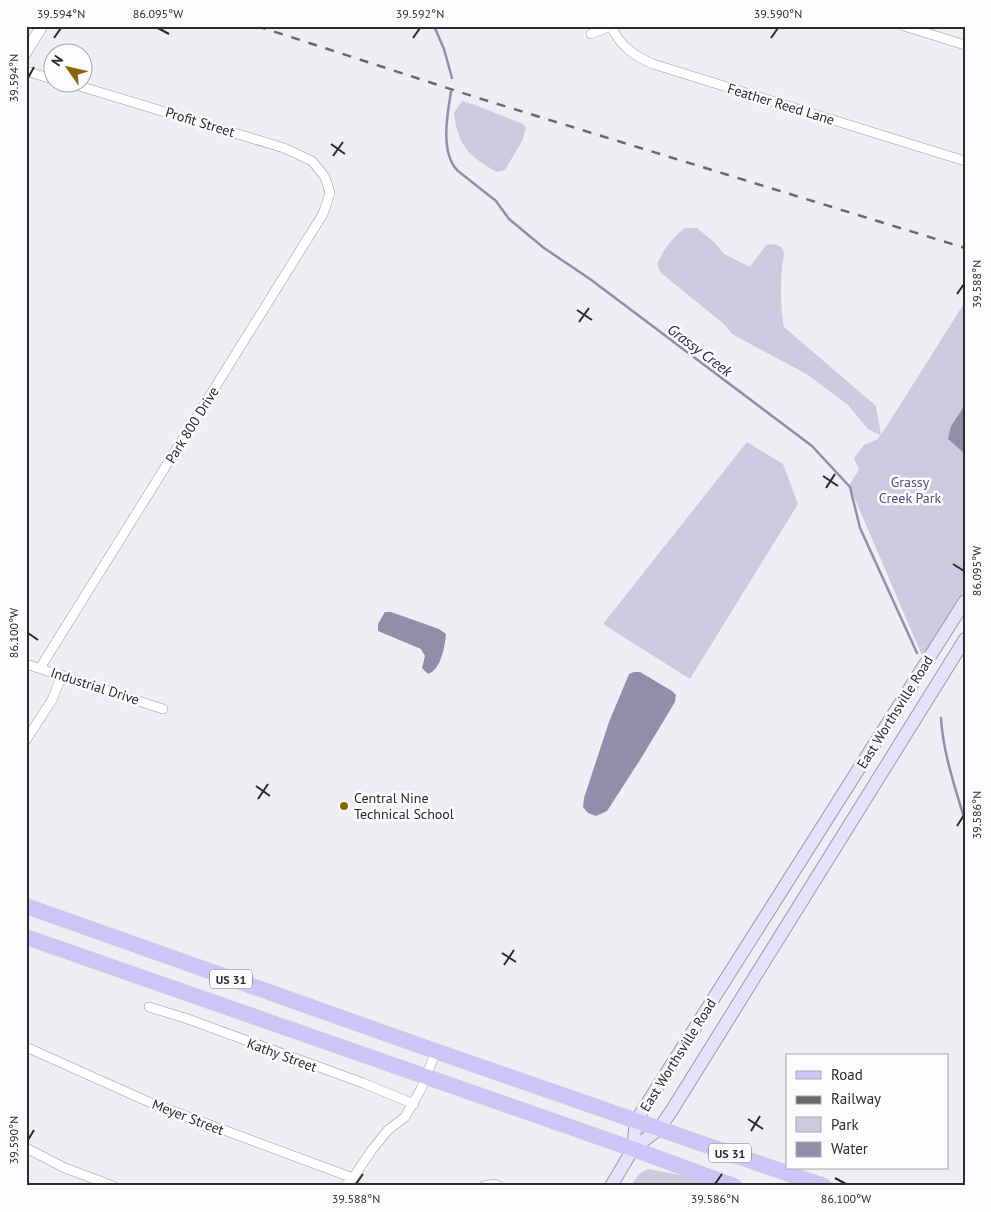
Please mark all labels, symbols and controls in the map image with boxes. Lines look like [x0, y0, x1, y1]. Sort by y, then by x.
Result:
text: 39.594°N [37, 6, 85, 21]
text: 86.095°W [133, 6, 183, 21]
text: 39.592°N [396, 6, 444, 21]
text: 39.590°N [754, 6, 802, 21]
north arrow [42, 42, 92, 92]
text: N [47, 52, 67, 70]
text: 39.594°N [6, 54, 21, 102]
street label: Feather Reed Lane [725, 79, 837, 129]
street label: Profit Street [163, 103, 237, 141]
text: 39.588°N [969, 260, 984, 308]
water label: Grassy Creek [664, 319, 737, 381]
street label: Park 800 Drive [161, 383, 223, 467]
park label: Grassy Creek Park [879, 473, 941, 507]
text: 86.095°W [969, 546, 984, 596]
text: 86.100°W [6, 608, 21, 658]
street label: East Worthsville Road [853, 652, 937, 772]
street label: Industrial Drive [48, 663, 142, 709]
place label: Central Nine Technical School [354, 789, 454, 823]
text: 39.586°N [969, 791, 984, 839]
marker: Central Nine Technical School [338, 800, 350, 812]
road number: US 31 [210, 970, 252, 989]
street label: East Worthsville Road [636, 995, 720, 1115]
street label: Kathy Street [245, 1034, 320, 1076]
legend [786, 1054, 948, 1170]
text: Road [831, 1065, 863, 1084]
text: Railway [831, 1089, 881, 1108]
street label: Meyer Street [149, 1095, 227, 1139]
text: Park [831, 1115, 859, 1134]
text: 39.590°N [6, 1116, 21, 1164]
text: Water [831, 1139, 868, 1158]
road number: US 31 [709, 1144, 751, 1162]
text: 39.588°N [332, 1191, 380, 1206]
text: 39.586°N [691, 1191, 739, 1206]
text: 86.100°W [821, 1191, 871, 1206]

